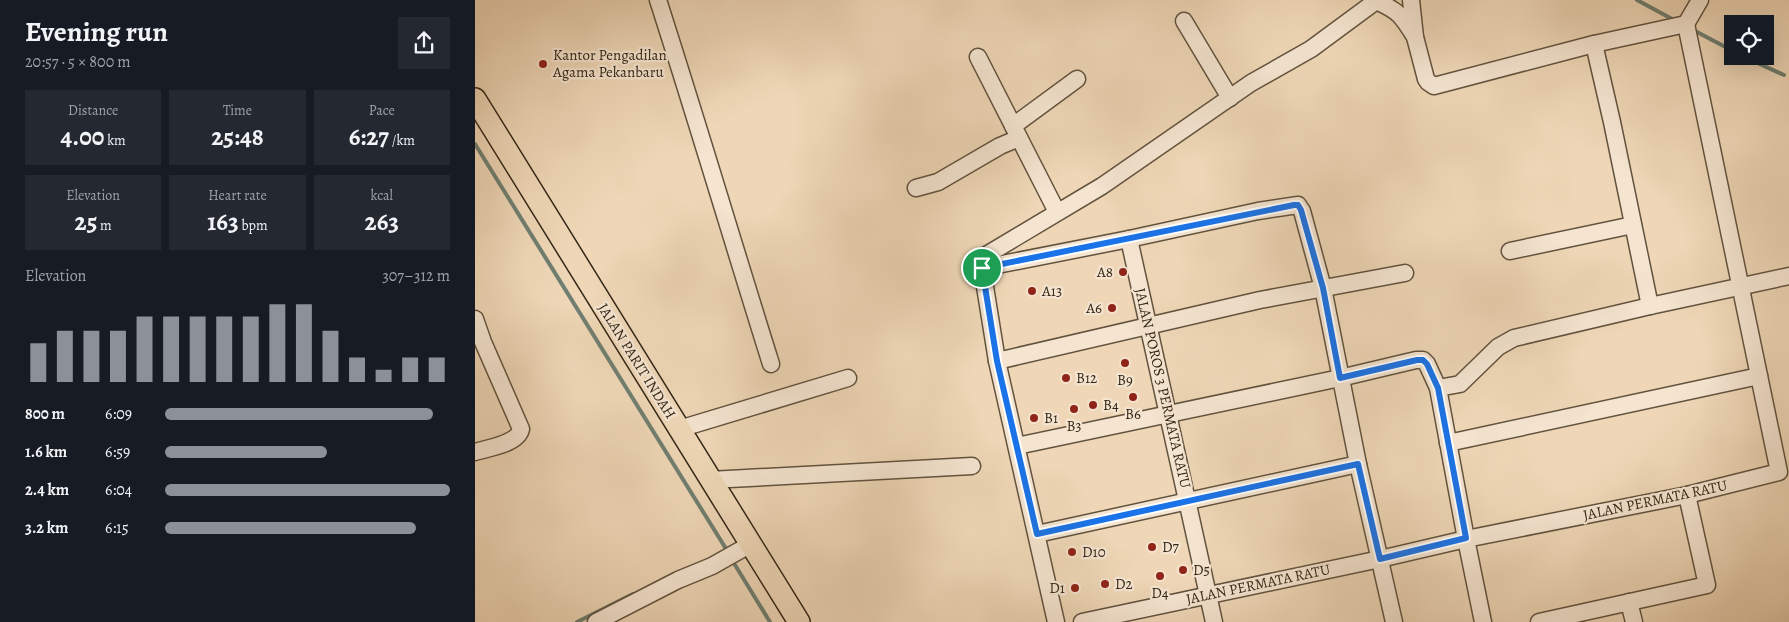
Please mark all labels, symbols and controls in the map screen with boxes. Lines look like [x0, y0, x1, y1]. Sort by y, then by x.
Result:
text: Evening run [25, 13, 168, 51]
map controls [1724, 15, 1774, 65]
button: locate [1724, 15, 1774, 65]
button: share [398, 17, 450, 69]
place label: Kantor Pengadilan Agama Pekanbaru [552, 45, 667, 82]
text: 20:57 · 5 × 800 m [25, 51, 131, 73]
marker: Kantor Pengadilan Agama Pekanbaru [537, 58, 549, 70]
text: Distance [68, 101, 118, 120]
text: Time [223, 101, 252, 120]
text: Pace [369, 101, 395, 120]
text: 4.00 [61, 120, 104, 154]
text: 25:48 [211, 120, 264, 154]
text: 6:27 [349, 120, 389, 154]
text: km [104, 131, 126, 150]
text: /km [389, 131, 415, 150]
text: Elevation [66, 186, 120, 205]
text: Heart rate [208, 186, 267, 205]
text: kcal [371, 186, 393, 205]
text: 25 [75, 205, 97, 239]
text: 163 [207, 205, 239, 239]
text: 263 [365, 205, 399, 239]
text: m [97, 216, 112, 235]
text: bpm [239, 216, 268, 235]
pin [961, 247, 1003, 289]
icon: arrive [968, 254, 996, 282]
place label: A8 [1096, 262, 1113, 282]
text: Elevation [25, 265, 86, 287]
text: 307–312 m [382, 265, 450, 287]
marker: A8 [1117, 266, 1129, 278]
place label: A13 [1041, 281, 1062, 301]
marker: A13 [1026, 285, 1038, 297]
street label: JALAN POROS 3 PERMATA RATU [1130, 286, 1196, 490]
place label: A6 [1085, 298, 1102, 318]
street label: JALAN PARIT INDAH [593, 299, 681, 423]
marker: A6 [1106, 302, 1118, 314]
marker: B9 [1119, 357, 1131, 369]
place label: B12 [1076, 368, 1097, 388]
place label: B9 [1117, 370, 1133, 390]
marker: B12 [1060, 372, 1072, 384]
marker: B6 [1127, 391, 1139, 403]
place label: B4 [1103, 395, 1119, 415]
marker: B4 [1087, 399, 1099, 411]
text: 800 m [25, 403, 65, 425]
text: 6:09 [105, 403, 132, 425]
marker: B3 [1068, 403, 1080, 415]
place label: B6 [1125, 404, 1141, 424]
place label: B1 [1044, 408, 1058, 428]
marker: B1 [1028, 412, 1040, 424]
place label: B3 [1066, 416, 1082, 436]
text: 1.6 km [25, 441, 67, 463]
text: 6:59 [105, 441, 130, 463]
street label: JALAN PERMATA RATU [1581, 475, 1729, 525]
text: 2.4 km [25, 479, 69, 501]
text: 6:04 [105, 479, 132, 501]
text: 3.2 km [25, 517, 68, 539]
text: 6:15 [105, 517, 129, 539]
place label: D7 [1162, 537, 1180, 557]
marker: D7 [1146, 541, 1158, 553]
place label: D10 [1082, 542, 1106, 562]
marker: D10 [1066, 546, 1078, 558]
street label: JALAN PERMATA RATU [1184, 559, 1332, 609]
place label: D5 [1193, 560, 1210, 580]
marker: D5 [1177, 564, 1189, 576]
marker: D4 [1154, 570, 1166, 582]
place label: D2 [1115, 574, 1133, 594]
place label: D1 [1049, 578, 1065, 598]
marker: D2 [1099, 578, 1111, 590]
marker: D1 [1069, 582, 1081, 594]
place label: D4 [1151, 583, 1169, 603]

